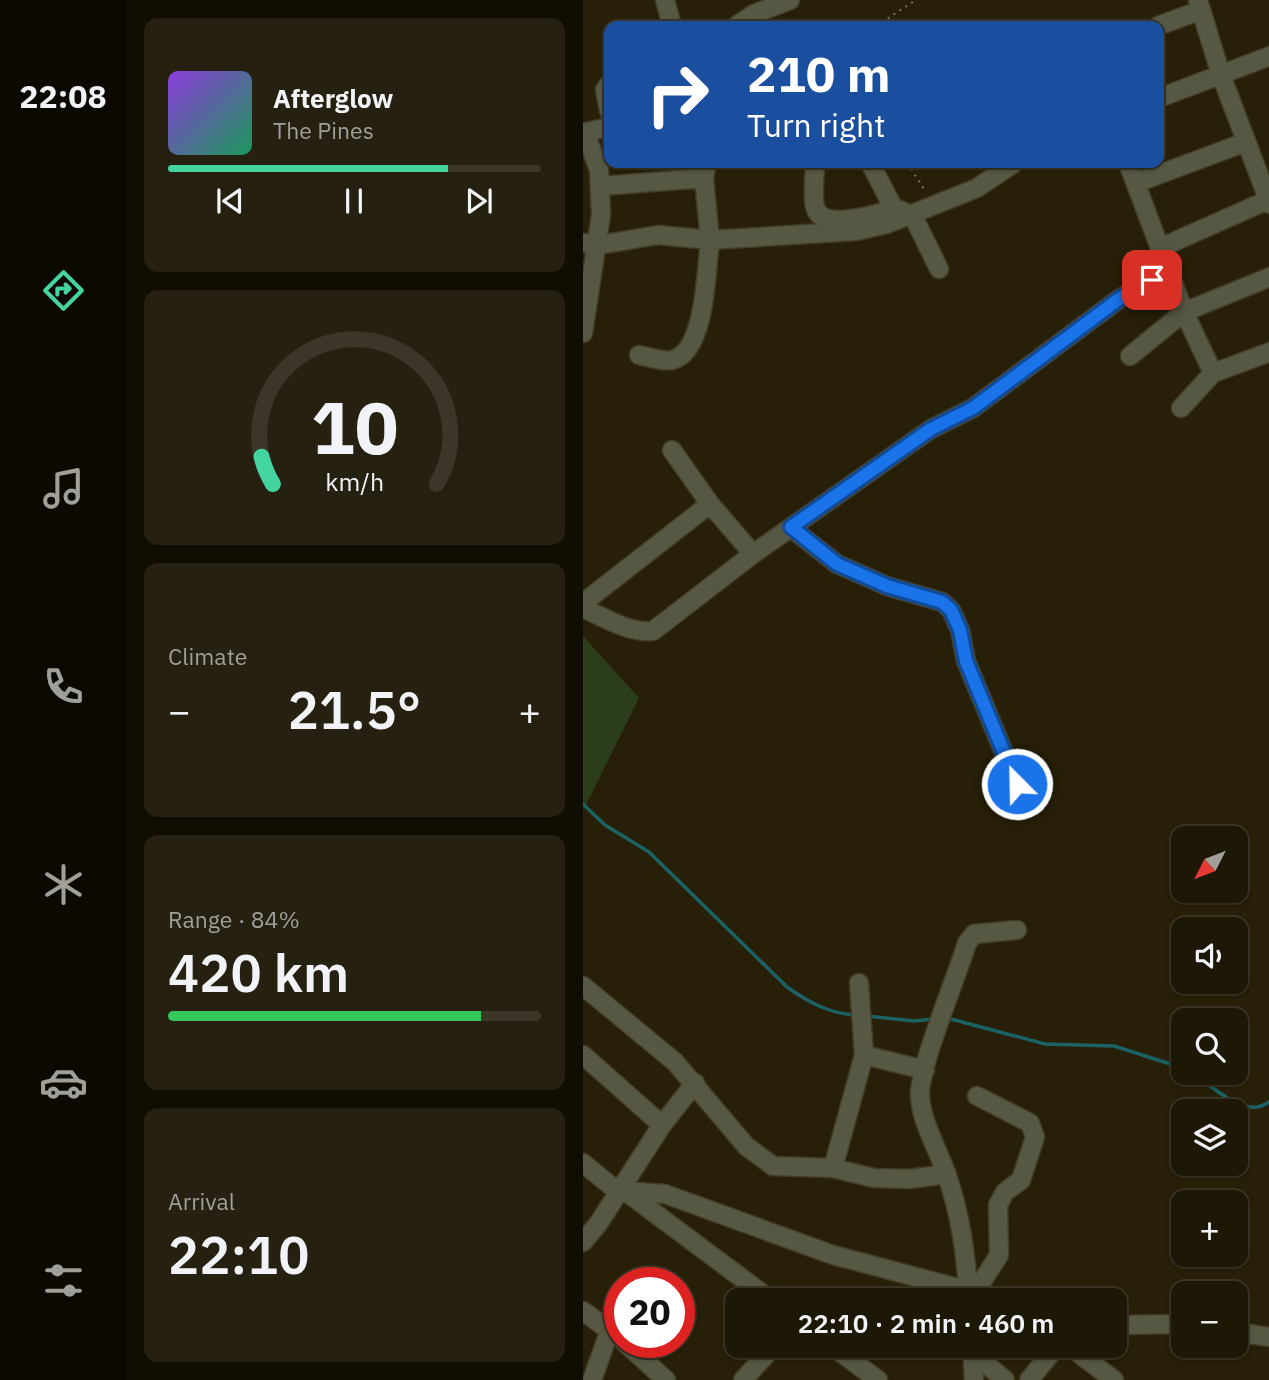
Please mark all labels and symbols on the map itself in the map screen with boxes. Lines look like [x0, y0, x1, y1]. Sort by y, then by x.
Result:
pin [1122, 250, 1182, 310]
position arrow [980, 747, 1054, 821]
north arrow [1171, 826, 1248, 903]
speed limit sign: 20 [604, 1267, 695, 1358]

